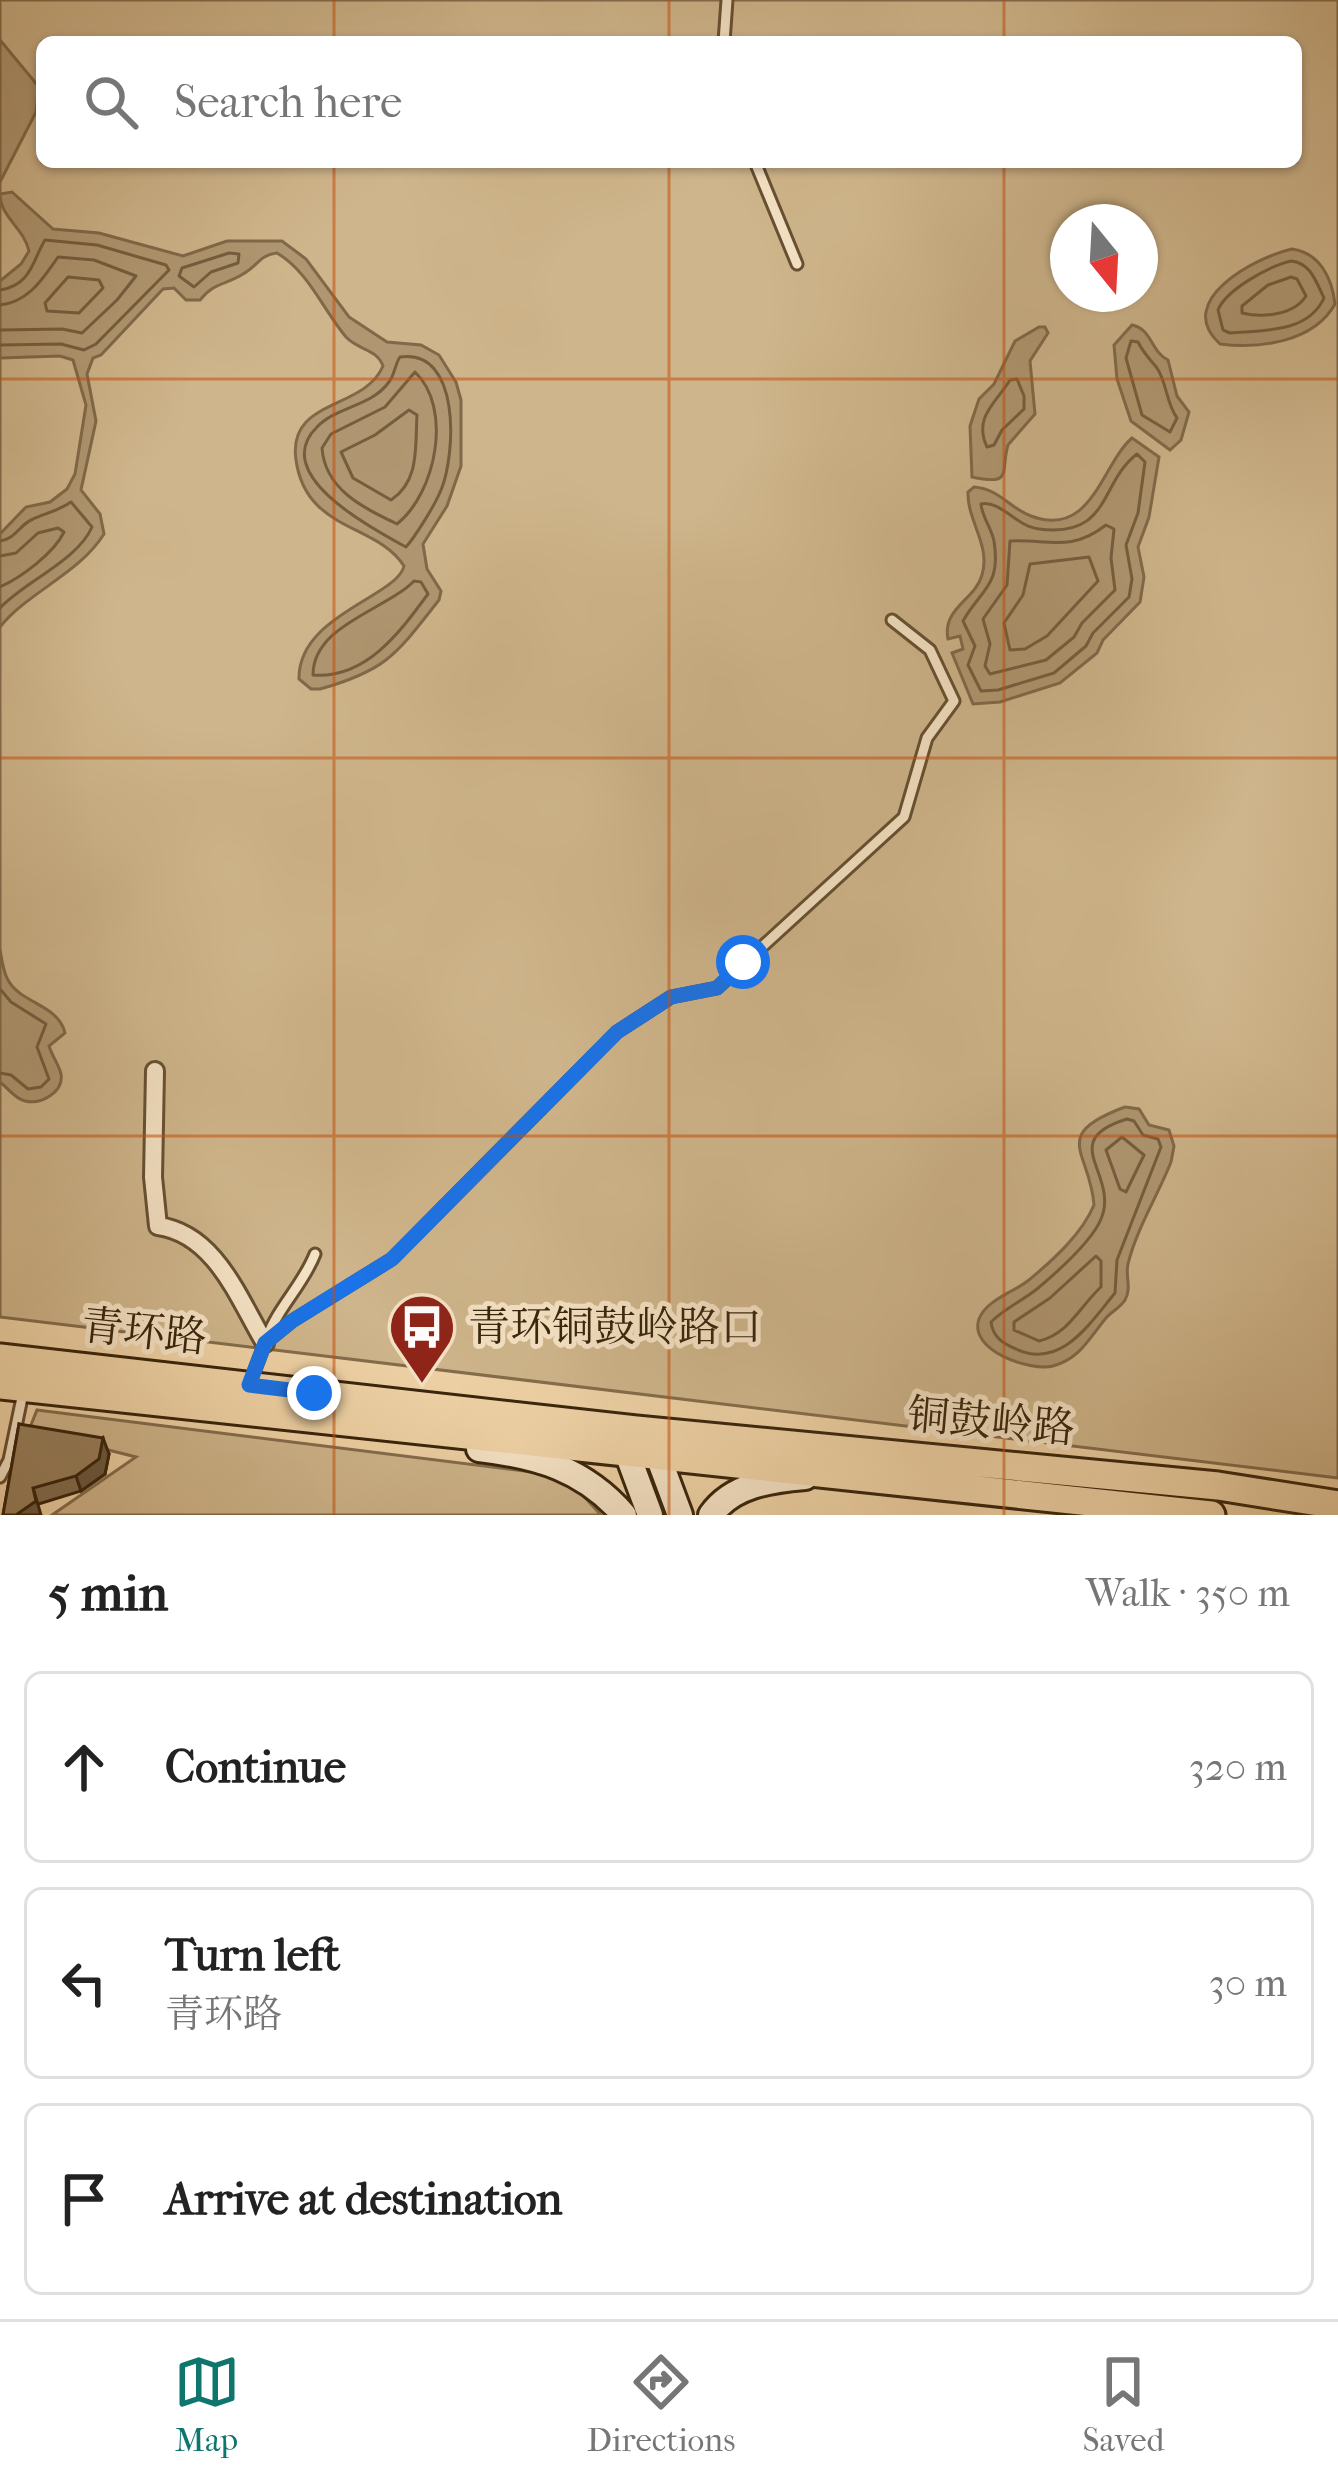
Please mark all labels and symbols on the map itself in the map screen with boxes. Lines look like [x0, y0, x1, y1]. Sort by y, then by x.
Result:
north arrow [1050, 204, 1158, 312]
route start [716, 935, 770, 989]
bus stop icon: 青环铜鼓岭路口 [387, 1292, 457, 1386]
street label: 青环路 [79, 1301, 209, 1363]
place label: 青环铜鼓岭路口 [468, 1303, 762, 1352]
route end [287, 1366, 341, 1420]
street label: 铜鼓岭路 [905, 1390, 1077, 1454]

